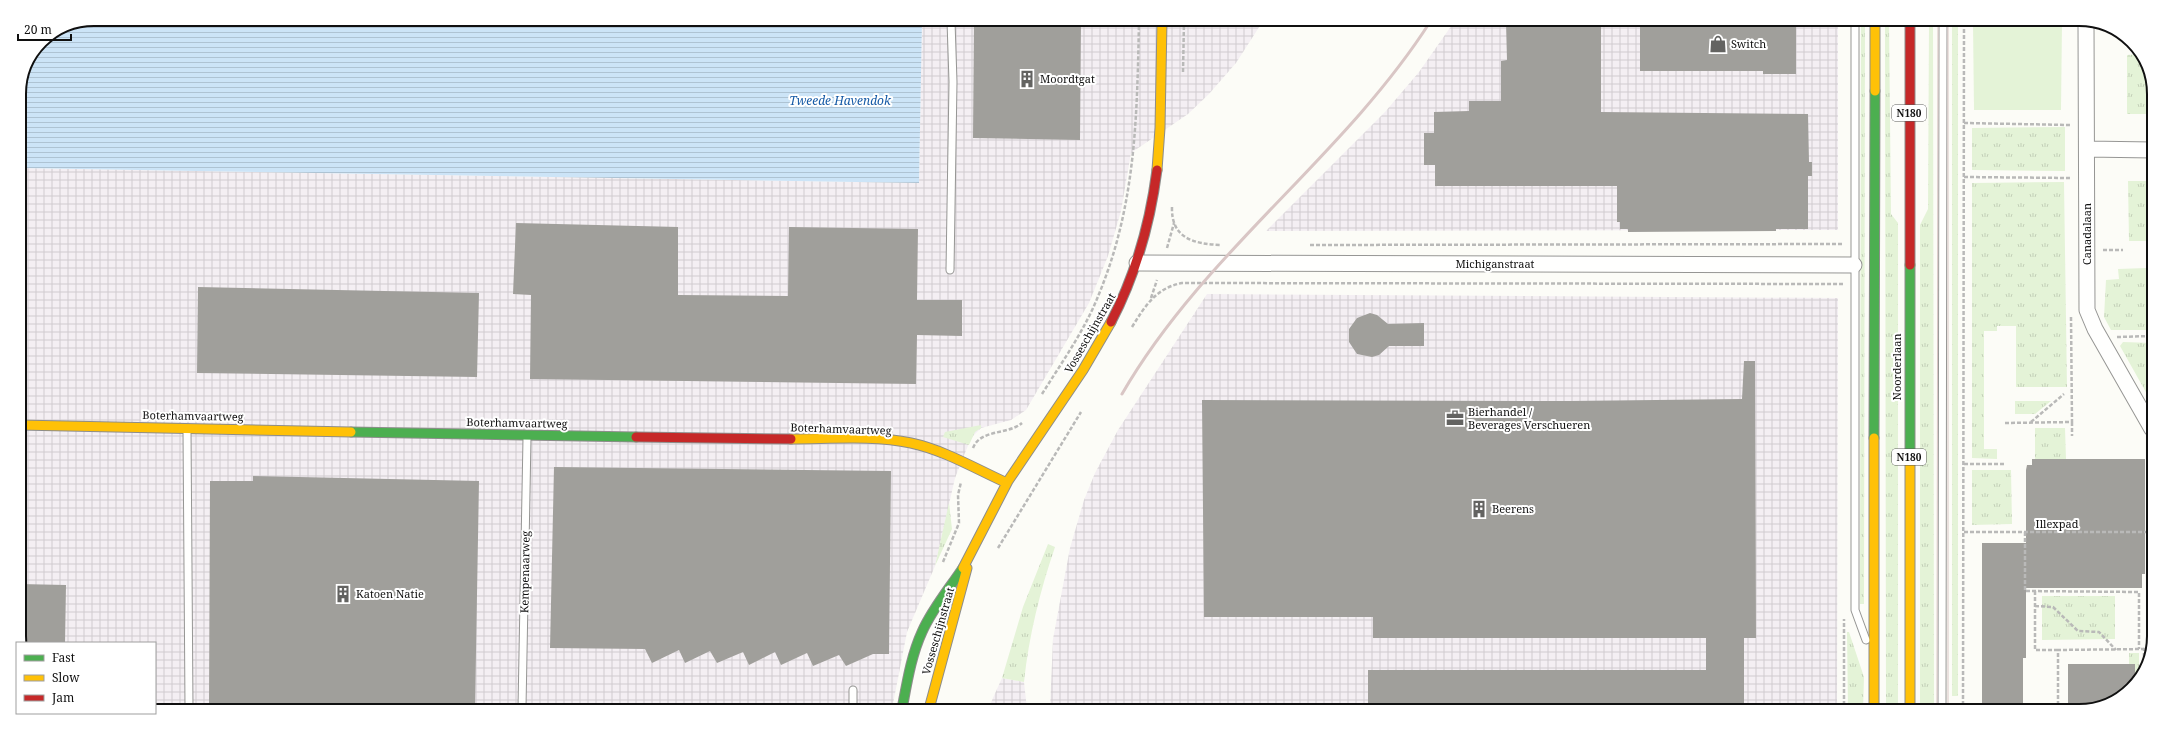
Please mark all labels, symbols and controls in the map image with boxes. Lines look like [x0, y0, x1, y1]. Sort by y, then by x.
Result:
scale bar [18, 16, 71, 42]
text: 20 m [24, 21, 52, 38]
shop icon: Switch [1708, 34, 1728, 54]
place label: Switch [1731, 36, 1766, 51]
building icon: Moordtgat [1017, 69, 1037, 89]
place label: Moordtgat [1040, 71, 1095, 86]
water label: Tweede Havendok [789, 92, 892, 109]
road number: N180 [1892, 105, 1926, 121]
street label: Canadalaan [2079, 203, 2094, 265]
street label: Michiganstraat [1455, 256, 1535, 271]
street label: Vosseschijnstraat [1061, 290, 1119, 376]
street label: Noorderlaan [1889, 334, 1904, 400]
place label: Bierhandel / Beverages Verschueren [1468, 404, 1590, 432]
street label: Boterhamvaartweg [142, 407, 244, 424]
office icon: Bierhandel / Beverages Verschueren [1445, 408, 1465, 428]
street label: Boterhamvaartweg [466, 414, 568, 431]
street label: Boterhamvaartweg [790, 419, 892, 438]
road number: N180 [1892, 449, 1926, 465]
building icon: Beerens [1469, 499, 1489, 519]
place label: Beerens [1492, 501, 1534, 516]
street label: Illexpad [2036, 516, 2079, 531]
street label: Kempenaarweg [516, 531, 533, 613]
building icon: Katoen Natie [333, 584, 353, 604]
street label: Vosseschijnstraat [918, 585, 957, 676]
place label: Katoen Natie [356, 586, 424, 601]
legend [16, 642, 156, 714]
text: Fast [52, 649, 75, 666]
text: Slow [52, 669, 80, 686]
text: Jam [51, 689, 74, 706]

